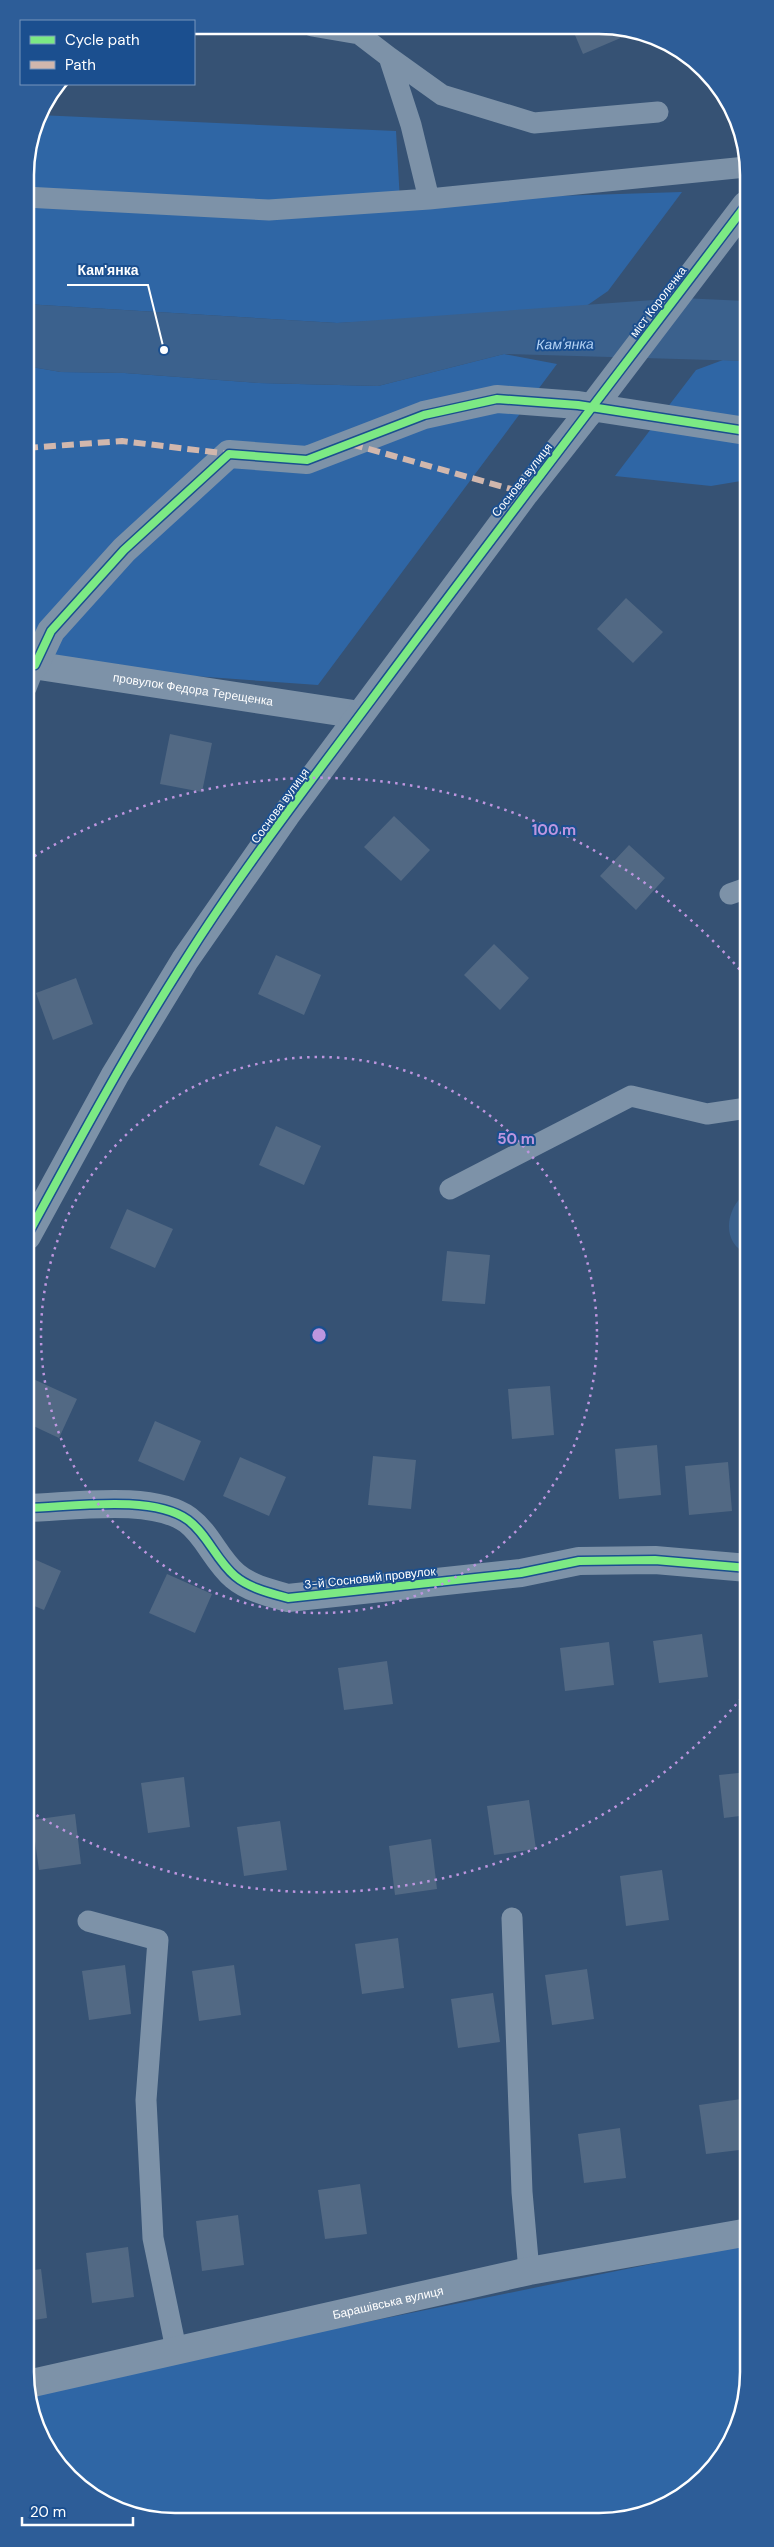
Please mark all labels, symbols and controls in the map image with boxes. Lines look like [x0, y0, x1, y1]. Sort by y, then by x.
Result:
legend [20, 20, 195, 85]
text: Cycle path [65, 30, 140, 50]
text: Path [65, 55, 96, 75]
callout: Кам'янка [67, 256, 148, 285]
text: Кам'янка [77, 261, 139, 279]
street label: міст Короленка [626, 263, 690, 341]
water label: Кам'янка [536, 334, 594, 354]
street label: Соснова вулиця [488, 440, 556, 520]
street label: провулок Федора Терещенка [112, 669, 275, 710]
street label: Соснова вулиця [247, 765, 313, 847]
text: 100 m [532, 820, 576, 840]
text: 50 m [497, 1129, 535, 1149]
centre of rings [310, 1326, 328, 1344]
street label: 3-й Сосновий провулок [304, 1563, 437, 1593]
street label: Барашівська вулиця [331, 2283, 445, 2323]
scale bar [22, 2494, 134, 2526]
text: 20 m [30, 2502, 66, 2522]

